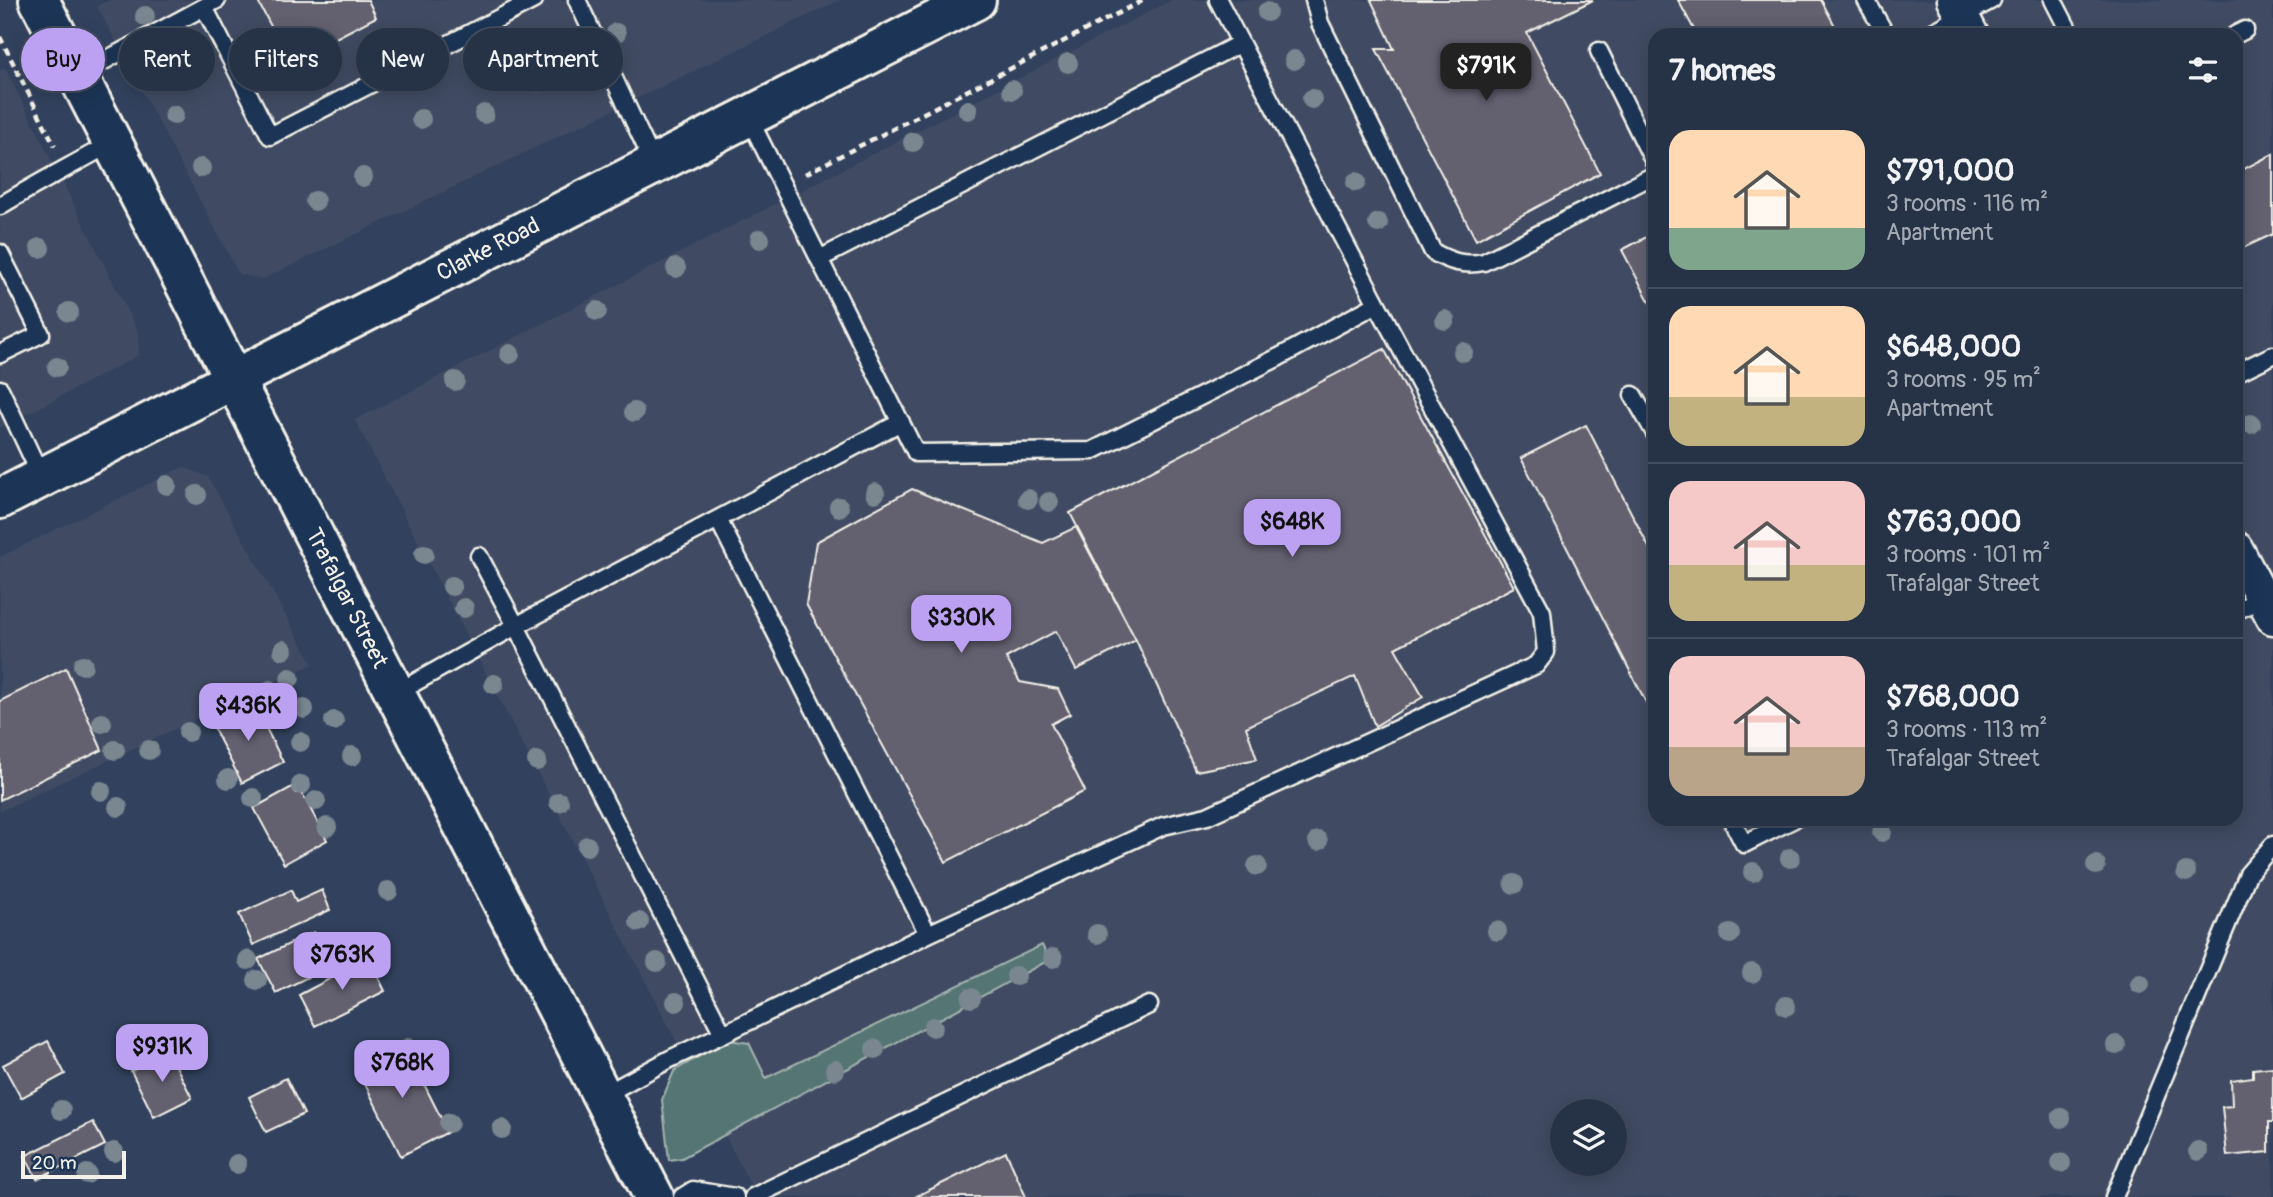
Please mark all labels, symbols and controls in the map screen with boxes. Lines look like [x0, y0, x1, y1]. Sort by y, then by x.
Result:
chip: Buy [21, 28, 105, 91]
chip: Rent [119, 28, 215, 91]
chip: Filters [229, 28, 342, 91]
chip: New [356, 28, 449, 91]
chip: Apartment [463, 28, 623, 91]
pin: $791K [1437, 43, 1535, 103]
text: $791K [1456, 51, 1516, 80]
icon: filters [2184, 51, 2222, 89]
text: 7 homes [1669, 52, 1776, 89]
text: $791,000 [1886, 152, 2014, 189]
icon: home [1725, 158, 1809, 242]
text: 3 rooms · 116 m² [1886, 189, 2048, 218]
street label: Clarke Road [431, 211, 545, 287]
text: Apartment [1886, 218, 1993, 247]
text: $648,000 [1886, 328, 2021, 365]
icon: home [1725, 334, 1809, 418]
text: 3 rooms · 95 m² [1886, 365, 2041, 394]
text: Apartment [1886, 394, 1993, 423]
pin: $648K [1243, 500, 1341, 559]
text: $763,000 [1886, 503, 2021, 540]
text: $648K [1260, 507, 1324, 536]
icon: home [1725, 509, 1809, 593]
street label: Trafalgar Street [299, 523, 395, 674]
text: 3 rooms · 101 m² [1886, 540, 2050, 569]
text: Trafalgar Street [1886, 569, 2039, 598]
pin: $330K [912, 596, 1010, 655]
text: $330K [927, 603, 995, 632]
text: $768,000 [1886, 678, 2020, 715]
pin: $436K [199, 684, 297, 743]
icon: home [1725, 684, 1809, 768]
text: $436K [215, 691, 281, 720]
text: 3 rooms · 113 m² [1886, 715, 2047, 744]
text: Trafalgar Street [1886, 744, 2039, 773]
pin: $763K [293, 932, 391, 992]
text: $763K [310, 940, 374, 969]
pin: $931K [113, 1024, 211, 1084]
text: $931K [132, 1032, 192, 1061]
pin: $768K [353, 1040, 451, 1100]
text: $768K [370, 1048, 434, 1077]
map controls [1550, 1099, 1627, 1176]
button: layers [1550, 1099, 1627, 1176]
scale bar [21, 1148, 126, 1180]
text: 20 m [32, 1151, 77, 1175]

